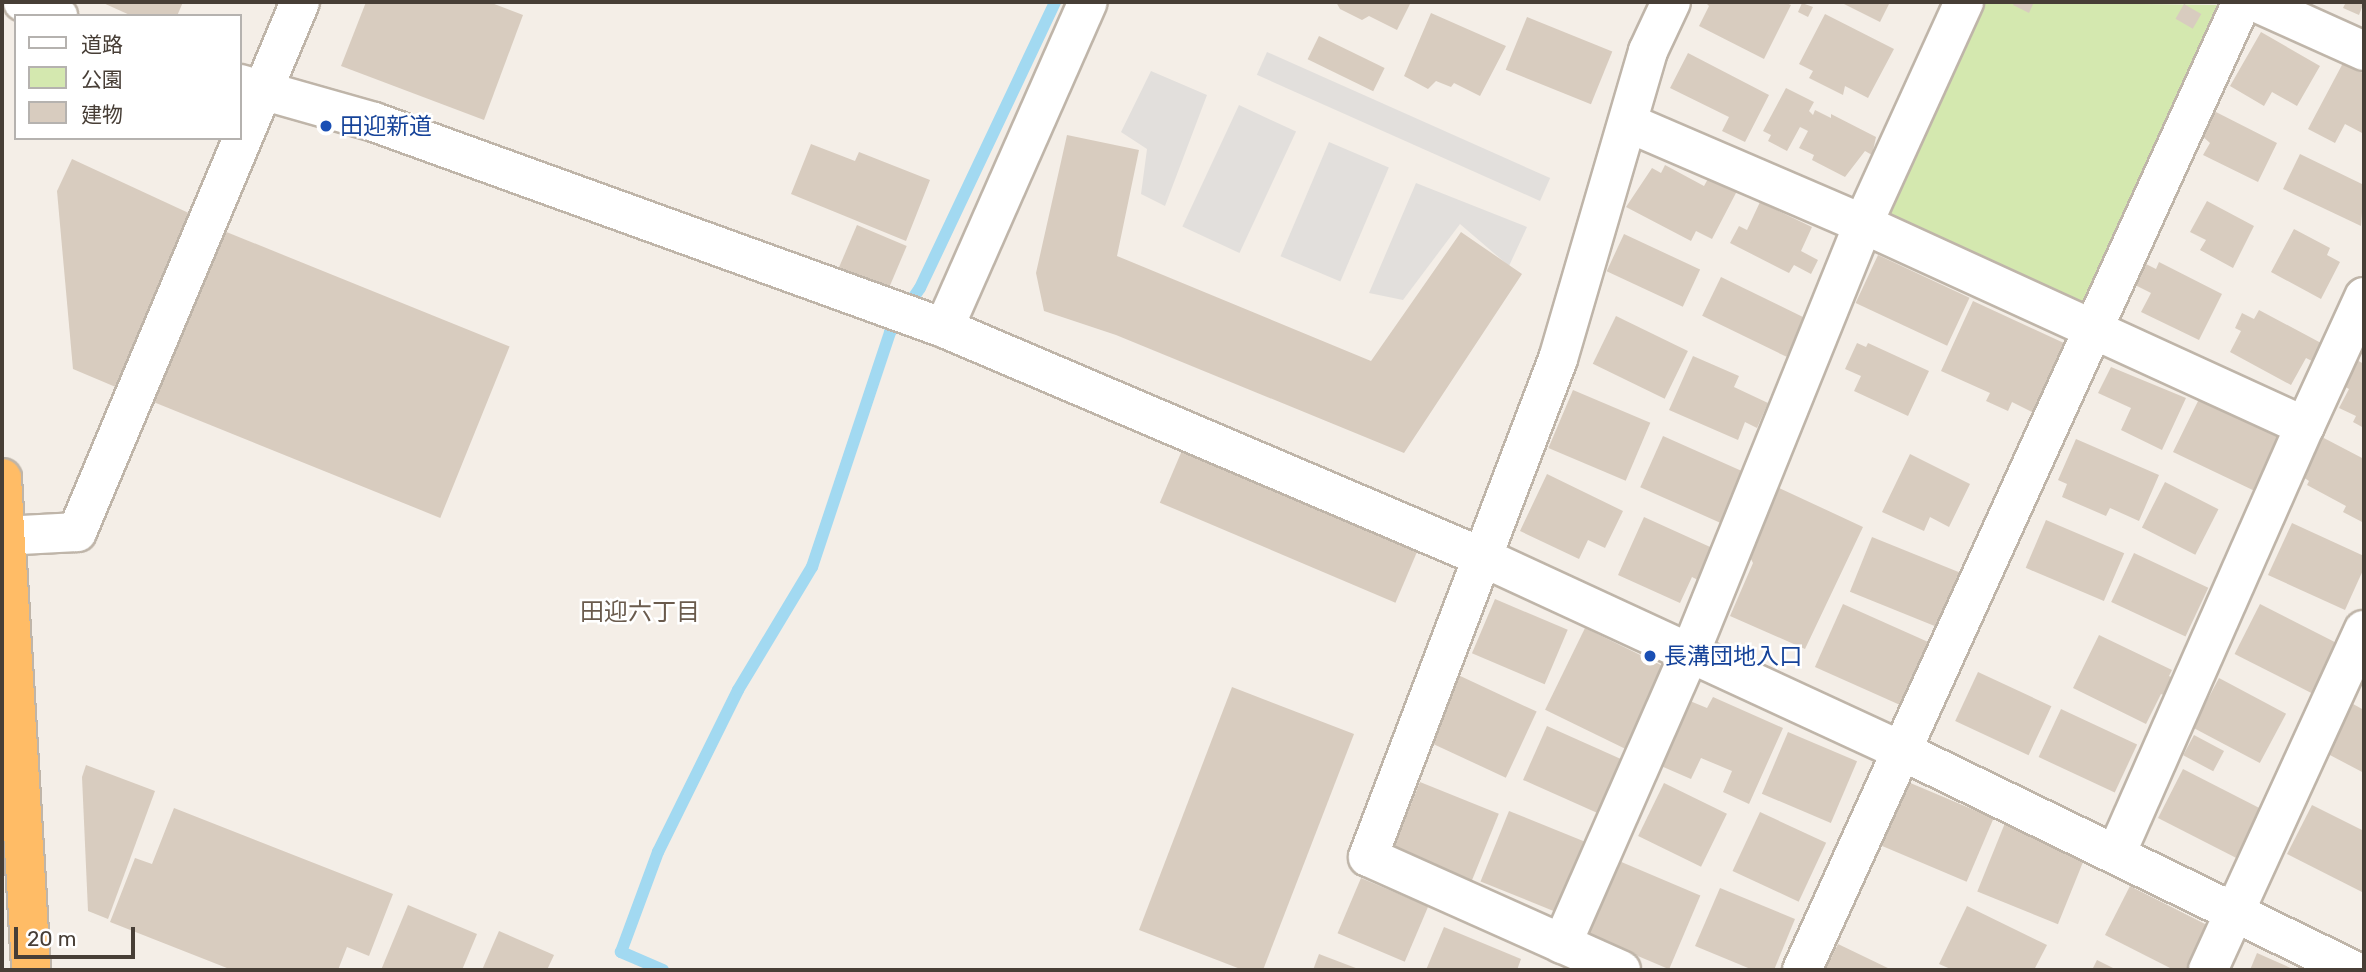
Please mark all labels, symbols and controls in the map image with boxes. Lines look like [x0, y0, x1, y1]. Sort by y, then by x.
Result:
legend [14, 14, 242, 140]
text: 道路 [81, 32, 123, 57]
text: 公園 [81, 67, 123, 92]
text: 建物 [81, 102, 123, 127]
place label: 田迎新道 [340, 112, 432, 140]
marker: 田迎新道 [318, 118, 334, 134]
district label: 田迎六丁目 [580, 599, 700, 627]
place label: 長溝団地入口 [1664, 642, 1802, 670]
marker: 長溝団地入口 [1642, 648, 1658, 664]
scale bar [18, 912, 138, 956]
text: 20 m [27, 926, 76, 951]

